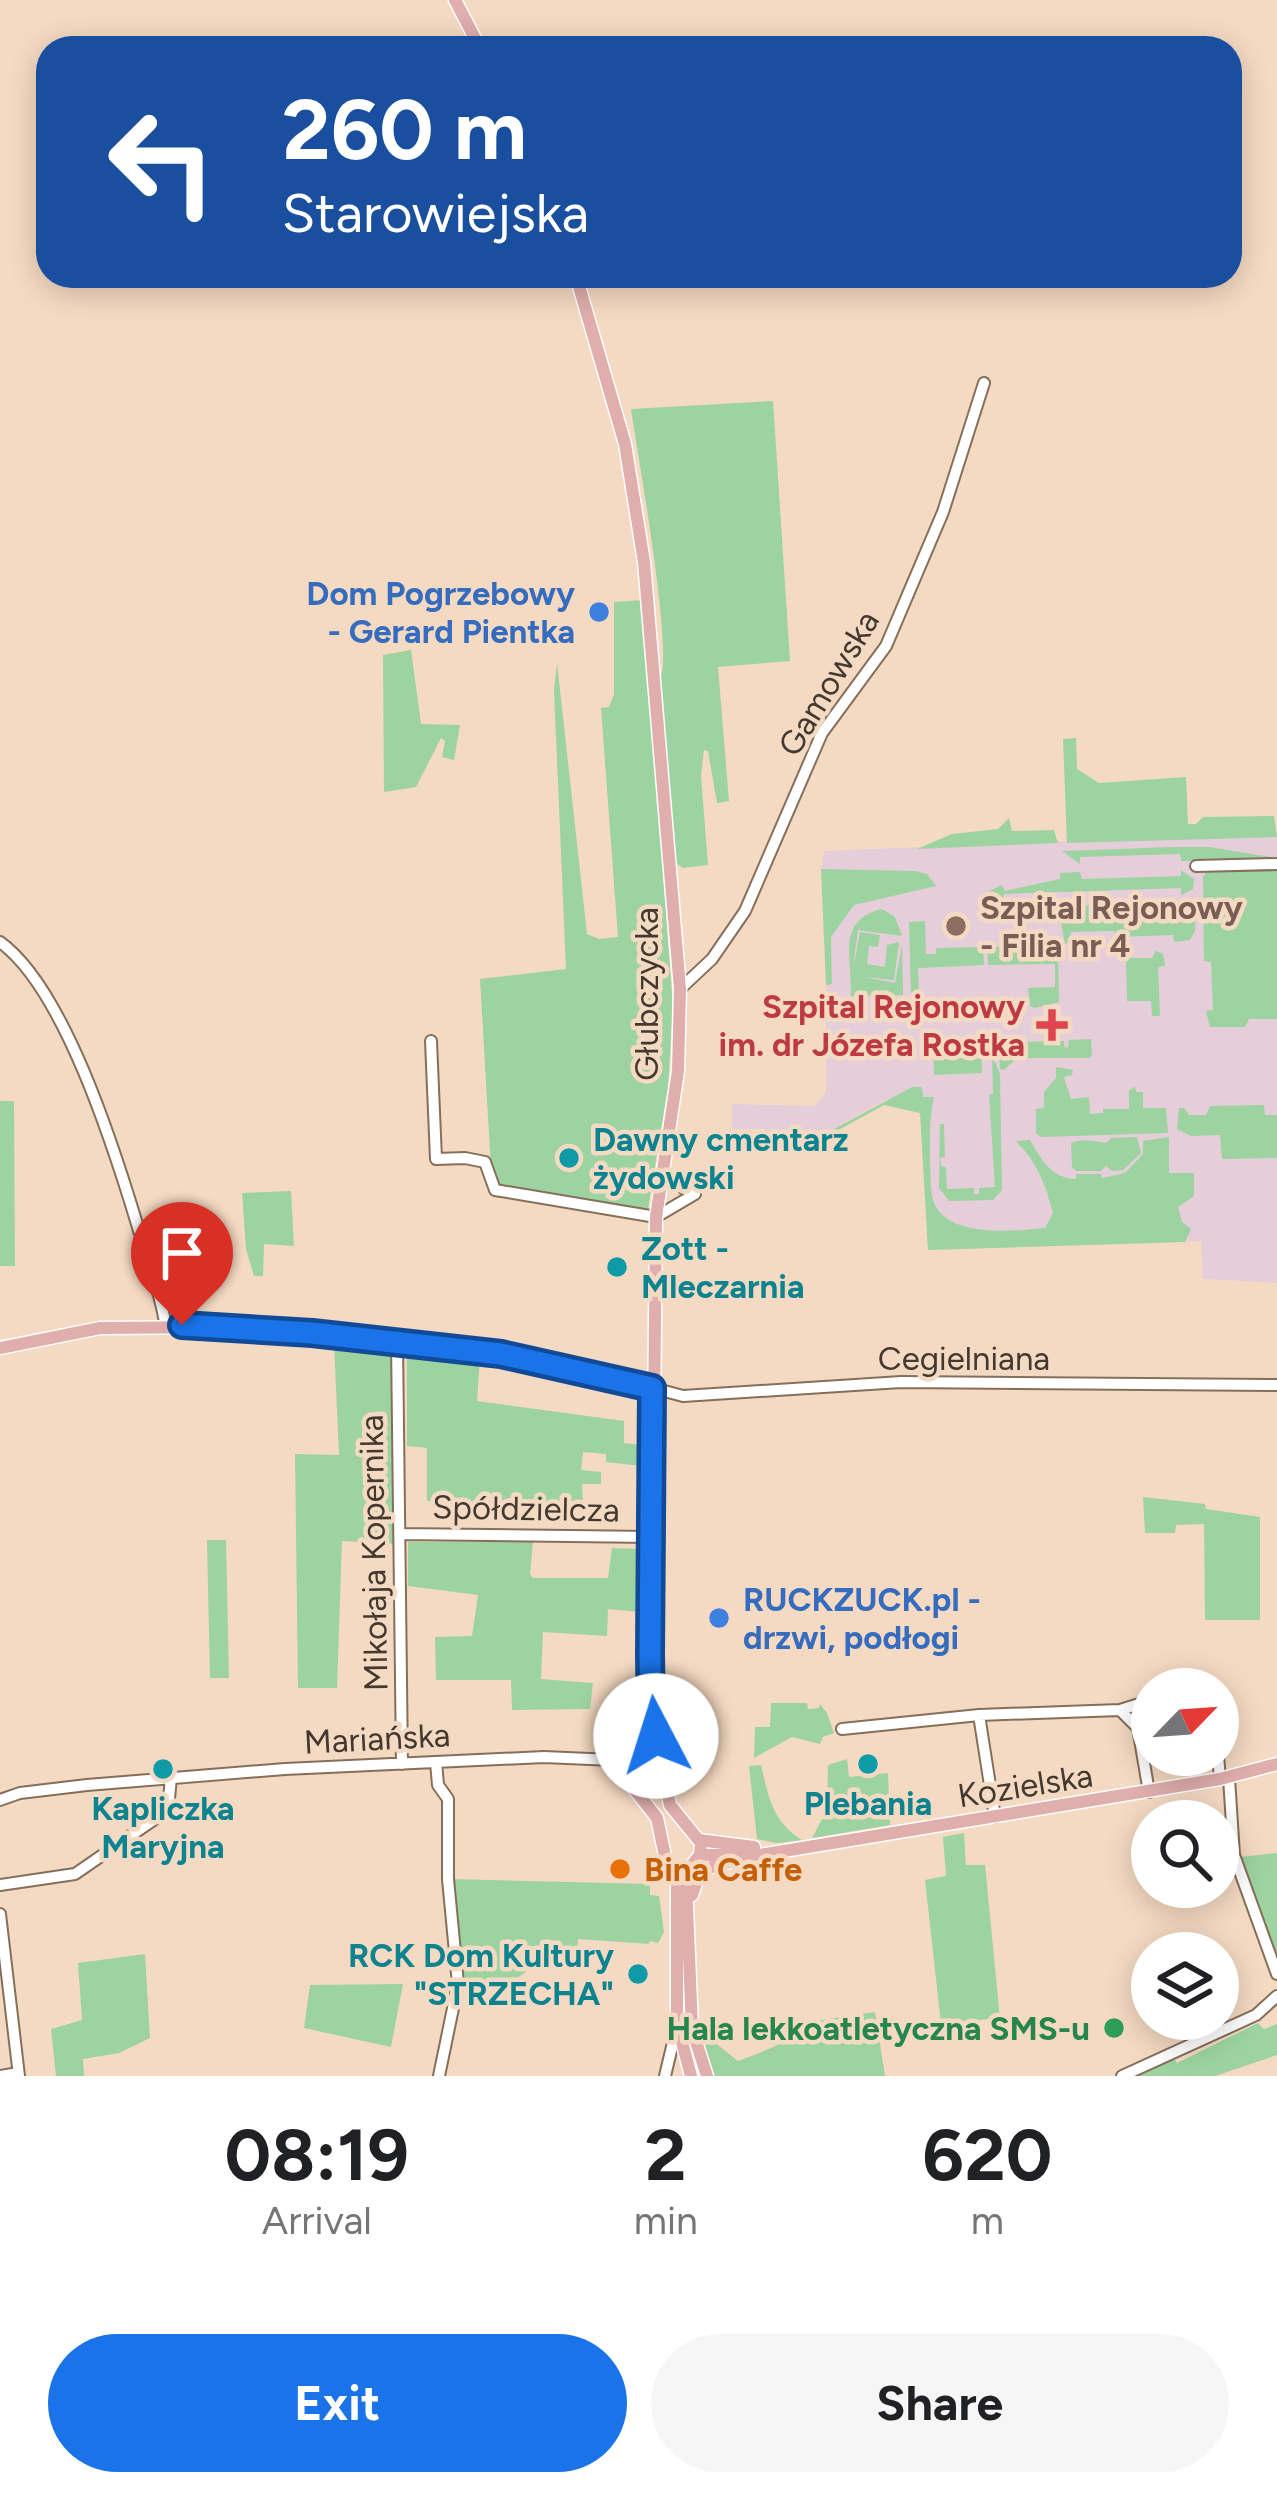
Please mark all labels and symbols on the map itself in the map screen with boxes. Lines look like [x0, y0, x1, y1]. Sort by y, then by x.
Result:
place label: Dom Pogrzebowy - Gerard Pientka [306, 574, 575, 651]
marker: Dom Pogrzebowy - Gerard Pientka [586, 599, 612, 625]
street label: Gamowska [770, 604, 887, 763]
place label: Szpital Rejonowy - Filia nr 4 [980, 888, 1243, 965]
street label: Głubczycka [627, 907, 666, 1081]
marker: Szpital Rejonowy - Filia nr 4 [943, 913, 969, 939]
place label: Szpital Rejonowy im. dr Józefa Rostka [719, 987, 1025, 1064]
marker: Szpital Rejonowy im. dr Józefa Rostka [1036, 1009, 1068, 1041]
place label: Dawny cmentarz żydowski [593, 1120, 849, 1197]
marker: Dawny cmentarz żydowski [556, 1145, 582, 1171]
pin [131, 1202, 233, 1325]
place label: Zott - Mleczarnia [641, 1229, 805, 1306]
marker: Zott - Mleczarnia [604, 1254, 630, 1280]
street label: Cegielniana [878, 1339, 1050, 1378]
street label: Mikołaja Kopernika [352, 1414, 395, 1692]
street label: Spółdzielcza [432, 1487, 620, 1530]
place label: RUCKZUCK.pl - drzwi, podłogi [743, 1580, 981, 1657]
marker: RUCKZUCK.pl - drzwi, podłogi [706, 1605, 732, 1631]
north arrow [1131, 1668, 1239, 1776]
position arrow [593, 1673, 719, 1799]
street label: Mariańska [303, 1715, 451, 1762]
marker: Plebania [855, 1751, 881, 1777]
marker: Kapliczka Maryjna [150, 1756, 176, 1782]
street label: Kozielska [955, 1756, 1095, 1815]
place label: Plebania [804, 1784, 932, 1823]
place label: Kapliczka Maryjna [91, 1789, 235, 1866]
place label: Bina Caffe [644, 1850, 802, 1889]
marker: Bina Caffe [607, 1856, 633, 1882]
place label: RCK Dom Kultury "STRZECHA" [348, 1936, 614, 2013]
marker: RCK Dom Kultury "STRZECHA" [625, 1961, 651, 1987]
place label: Hala lekkoatletyczna SMS-u [666, 2009, 1090, 2048]
marker: Hala lekkoatletyczna SMS-u [1101, 2015, 1127, 2041]

